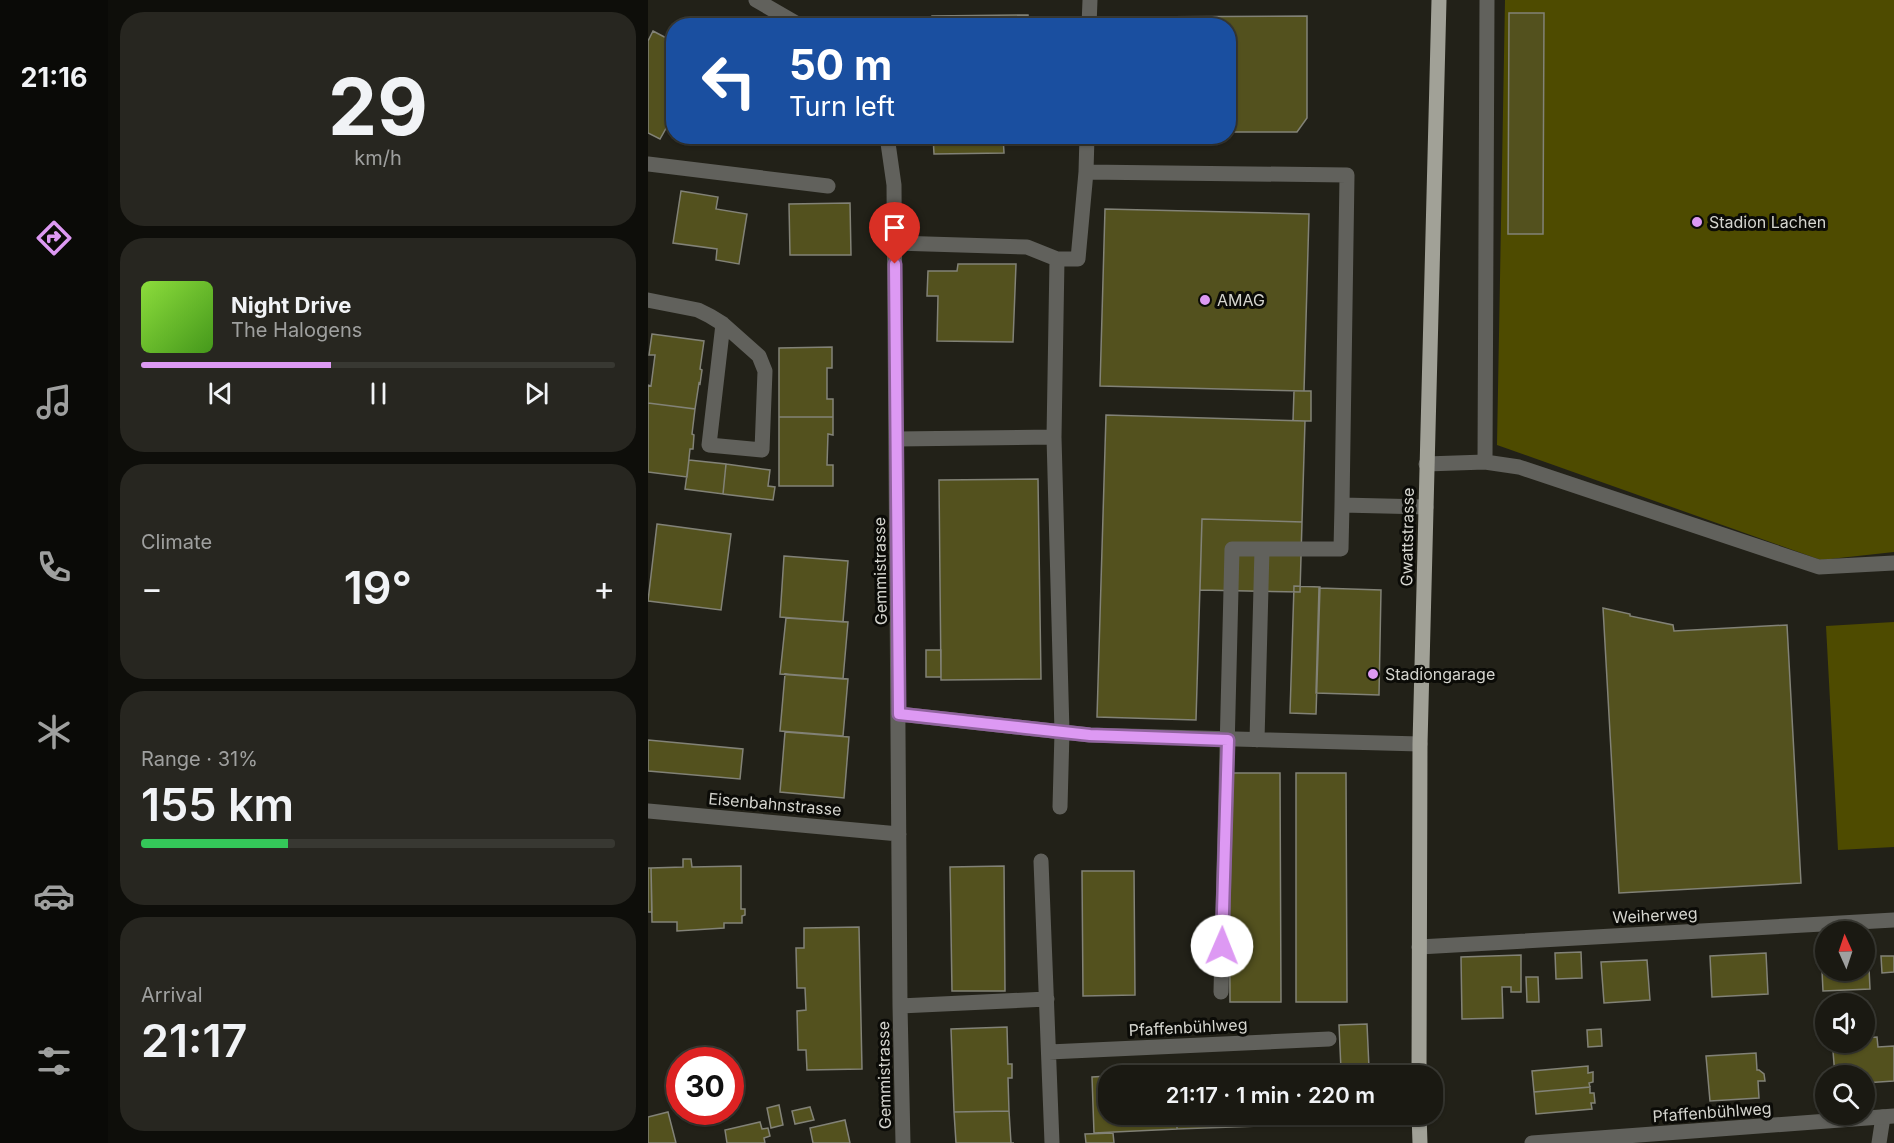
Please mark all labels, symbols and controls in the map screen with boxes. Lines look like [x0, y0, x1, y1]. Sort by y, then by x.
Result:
text: 50 m [789, 39, 892, 90]
icon: left [690, 42, 768, 120]
text: 29 [328, 59, 428, 154]
text: 21:16 [21, 61, 87, 94]
text: Turn left [789, 90, 895, 123]
text: km/h [354, 146, 402, 170]
pin [869, 202, 920, 264]
icon: arrive [878, 211, 911, 244]
place label: Stadion Lachen [1709, 212, 1826, 232]
marker: Stadion Lachen [1690, 215, 1704, 229]
icon: directions [33, 217, 75, 259]
place label: AMAG [1217, 290, 1265, 310]
text: Night Drive [231, 292, 351, 318]
marker: AMAG [1198, 293, 1212, 307]
text: The Halogens [231, 318, 362, 342]
icon: previous [204, 377, 237, 410]
icon: pause [362, 377, 395, 410]
icon: next [520, 377, 553, 410]
icon: music [33, 381, 75, 423]
street label: Gwattstrasse [1396, 487, 1418, 587]
street label: Gemmistrasse [869, 517, 891, 625]
text: Climate [141, 530, 212, 554]
icon: phone [33, 546, 75, 588]
text: 19° [344, 560, 412, 615]
text: − [141, 568, 163, 608]
text: + [593, 568, 615, 608]
place label: Stadiongarage [1385, 664, 1495, 684]
marker: Stadiongarage [1366, 667, 1380, 681]
icon: climate [33, 711, 75, 753]
text: Range · 31% [141, 747, 258, 771]
text: 155 km [141, 777, 294, 832]
street label: Eisenbahnstrasse [708, 788, 842, 820]
icon: car [33, 875, 75, 917]
street label: Weiherweg [1612, 903, 1698, 927]
position arrow [1190, 914, 1254, 978]
north arrow [1815, 921, 1875, 981]
map controls [1815, 921, 1875, 1125]
text: Arrival [141, 983, 203, 1007]
button: sound [1815, 993, 1875, 1053]
text: 21:17 [141, 1013, 247, 1068]
street label: Pfaffenbühlweg [1128, 1014, 1248, 1040]
street label: Gemmistrasse [873, 1021, 895, 1129]
icon: filters [33, 1040, 75, 1082]
speed limit sign: 30 [666, 1047, 744, 1125]
button: search [1815, 1065, 1875, 1125]
text: 21:17 · 1 min · 220 m [1166, 1082, 1375, 1108]
street label: Pfaffenbühlweg [1652, 1098, 1772, 1126]

